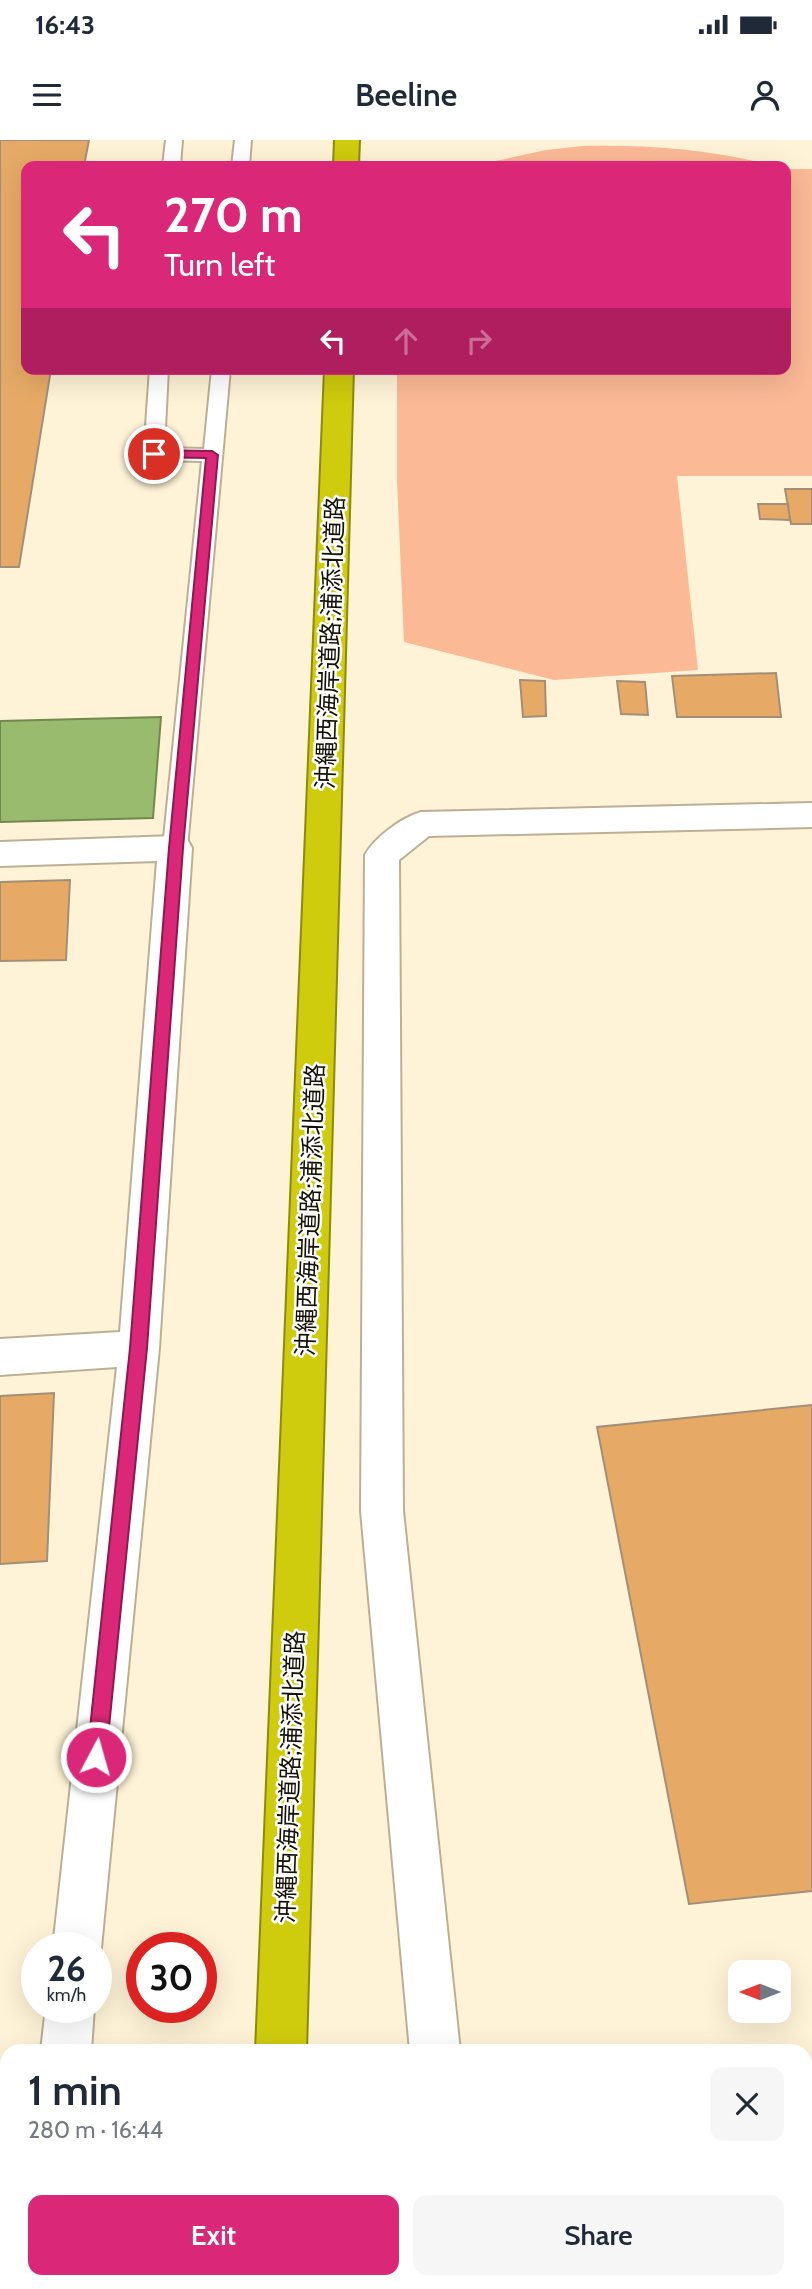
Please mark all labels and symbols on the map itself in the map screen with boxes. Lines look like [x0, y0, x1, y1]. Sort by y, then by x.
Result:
pin [124, 424, 184, 484]
street label: 沖縄西海岸道路;浦添北道路 [310, 496, 350, 790]
street label: 沖縄西海岸道路;浦添北道路 [290, 1063, 330, 1357]
street label: 沖縄西海岸道路;浦添北道路 [270, 1630, 310, 1924]
position arrow [59, 1720, 133, 1794]
speed limit sign: 30 [126, 1932, 217, 2023]
north arrow [728, 1960, 791, 2023]

